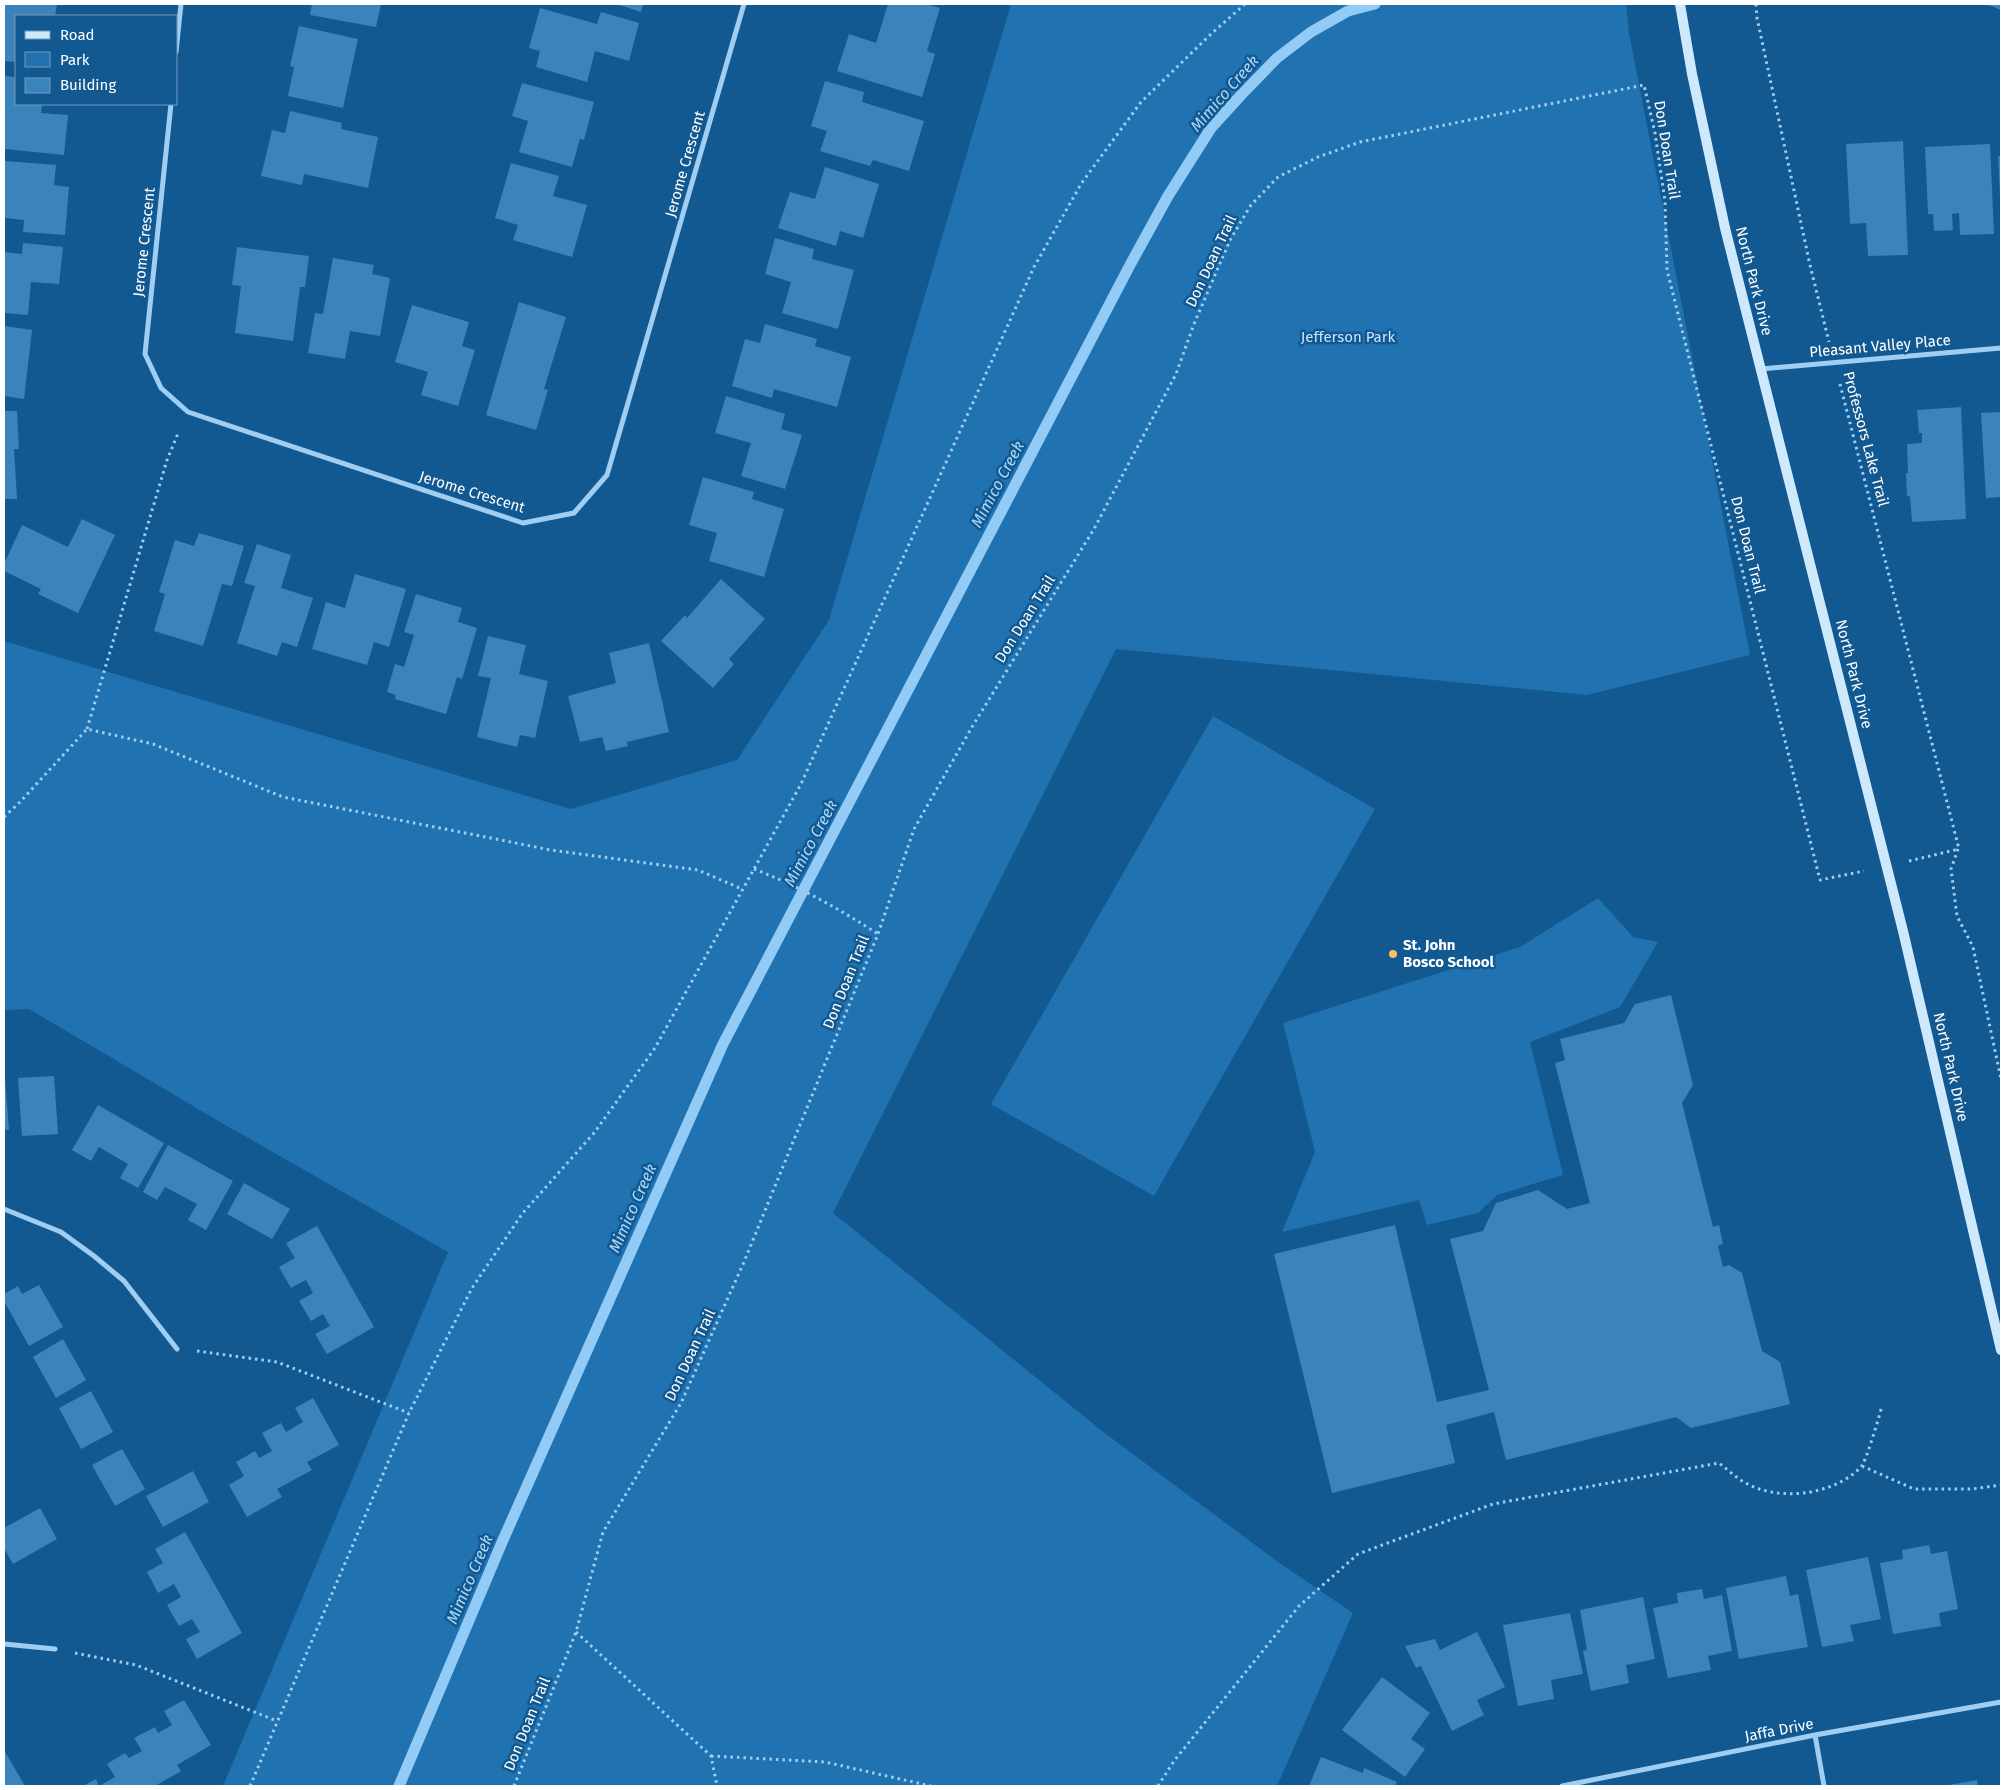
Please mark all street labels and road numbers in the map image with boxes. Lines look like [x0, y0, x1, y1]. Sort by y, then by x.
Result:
street label: Don Doan Trail [1650, 99, 1684, 201]
street label: Jerome Crescent [661, 108, 709, 219]
street label: Jerome Crescent [129, 186, 159, 298]
street label: Don Doan Trail [1182, 211, 1240, 310]
street label: North Park Drive [1732, 225, 1776, 337]
street label: Pleasant Valley Place [1808, 331, 1952, 361]
street label: Professors Lake Trail [1839, 369, 1893, 509]
street label: Jerome Crescent [417, 467, 528, 517]
street label: Don Doan Trail [1727, 494, 1769, 596]
street label: Don Doan Trail [991, 571, 1059, 666]
street label: North Park Drive [1832, 618, 1876, 730]
street label: Don Doan Trail [819, 932, 873, 1032]
street label: North Park Drive [1930, 1011, 1972, 1123]
street label: Don Doan Trail [661, 1305, 719, 1404]
street label: Don Doan Trail [500, 1674, 554, 1774]
street label: Jaffa Drive [1743, 1715, 1815, 1745]

